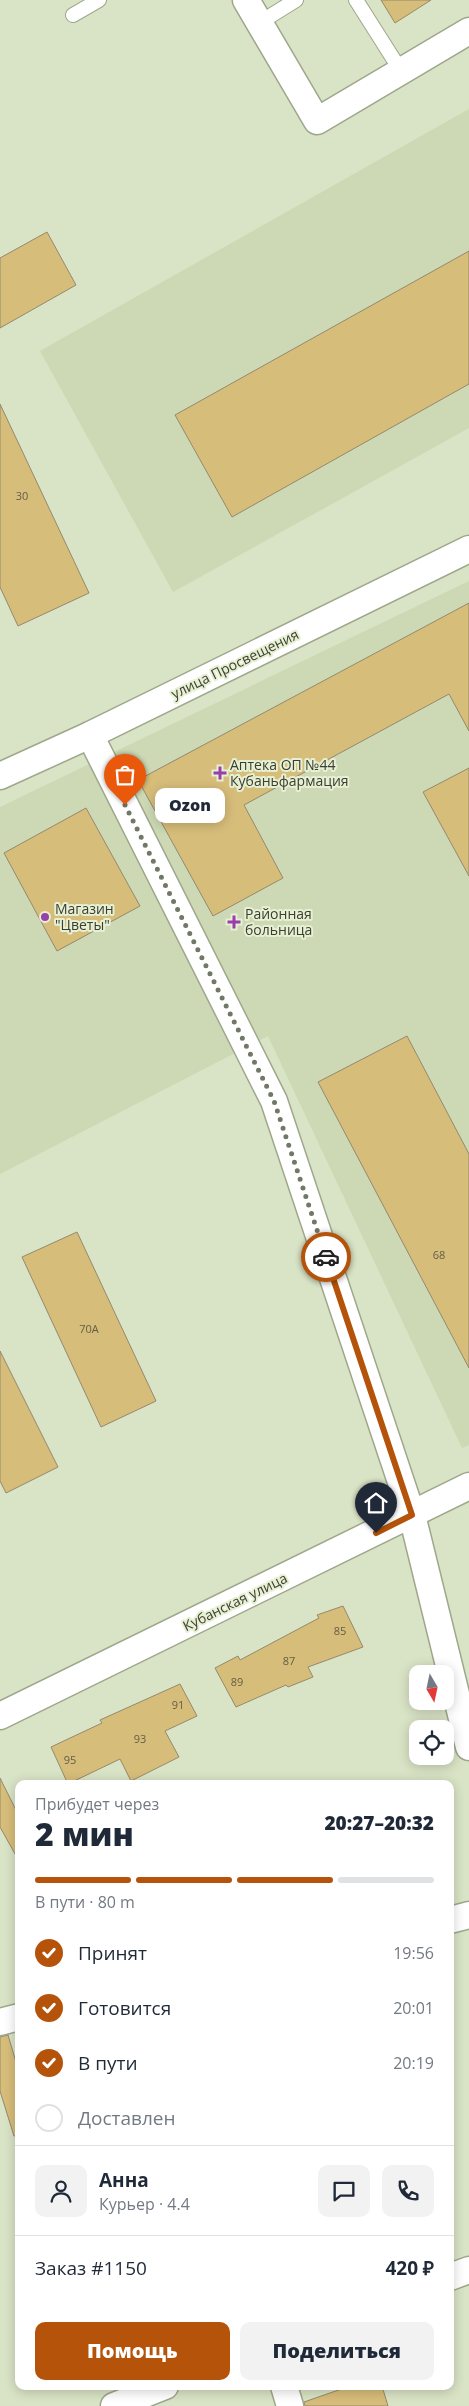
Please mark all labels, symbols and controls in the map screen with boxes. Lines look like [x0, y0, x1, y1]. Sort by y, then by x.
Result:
house number: 30 [16, 488, 28, 503]
street label: улица Просвещения [168, 624, 302, 703]
pin [104, 754, 146, 805]
place label: Аптека ОП №44 Кубаньфармация [230, 755, 349, 790]
icon: bag [111, 761, 139, 789]
marker: Аптека ОП №44 Кубаньфармация [214, 767, 226, 779]
callout: Ozon [155, 788, 225, 822]
text: Ozon [169, 794, 211, 816]
place label: Магазин "Цветы" [55, 899, 114, 934]
place label: Районная больница [245, 904, 312, 939]
marker: Магазин "Цветы" [39, 911, 51, 923]
marker: Районная больница [227, 915, 241, 929]
courier [301, 1232, 351, 1282]
icon: car [312, 1243, 340, 1271]
house number: 68 [433, 1247, 445, 1262]
house number: 70А [79, 1321, 99, 1336]
pin [355, 1482, 397, 1533]
icon: home [362, 1489, 390, 1517]
street label: Кубанская улица [179, 1568, 290, 1635]
house number: 85 [334, 1623, 346, 1638]
house number: 87 [283, 1653, 295, 1668]
north arrow [409, 1665, 454, 1710]
map controls [409, 1665, 454, 1765]
house number: 89 [231, 1674, 243, 1689]
house number: 91 [172, 1697, 184, 1712]
button: locate [409, 1720, 454, 1765]
house number: 93 [134, 1731, 146, 1746]
house number: 95 [64, 1752, 76, 1767]
text: Прибудет через [35, 1793, 159, 1815]
text: 20:27–20:32 [324, 1810, 434, 1836]
text: 2 мин [35, 1812, 134, 1855]
text: В пути · 80 m [35, 1891, 135, 1913]
icon: check [35, 1939, 63, 1967]
text: Принят [78, 1940, 147, 1966]
text: 19:56 [393, 1942, 434, 1964]
icon: check [35, 1994, 63, 2022]
text: Готовится [78, 1995, 171, 2021]
text: 20:01 [393, 1997, 434, 2019]
icon: check [35, 2049, 63, 2077]
text: В пути [78, 2050, 138, 2076]
text: 20:19 [393, 2052, 434, 2074]
text: Доставлен [78, 2105, 176, 2131]
button: person [35, 2165, 87, 2217]
button: chat [318, 2165, 370, 2217]
button: phone [382, 2165, 434, 2217]
text: Анна [99, 2167, 149, 2193]
text: Курьер · 4.4 [99, 2193, 190, 2215]
text: Заказ #1150 [35, 2255, 147, 2281]
text: 420 ₽ [385, 2255, 434, 2281]
button: Помощь [35, 2322, 230, 2380]
button: Поделиться [240, 2322, 434, 2380]

